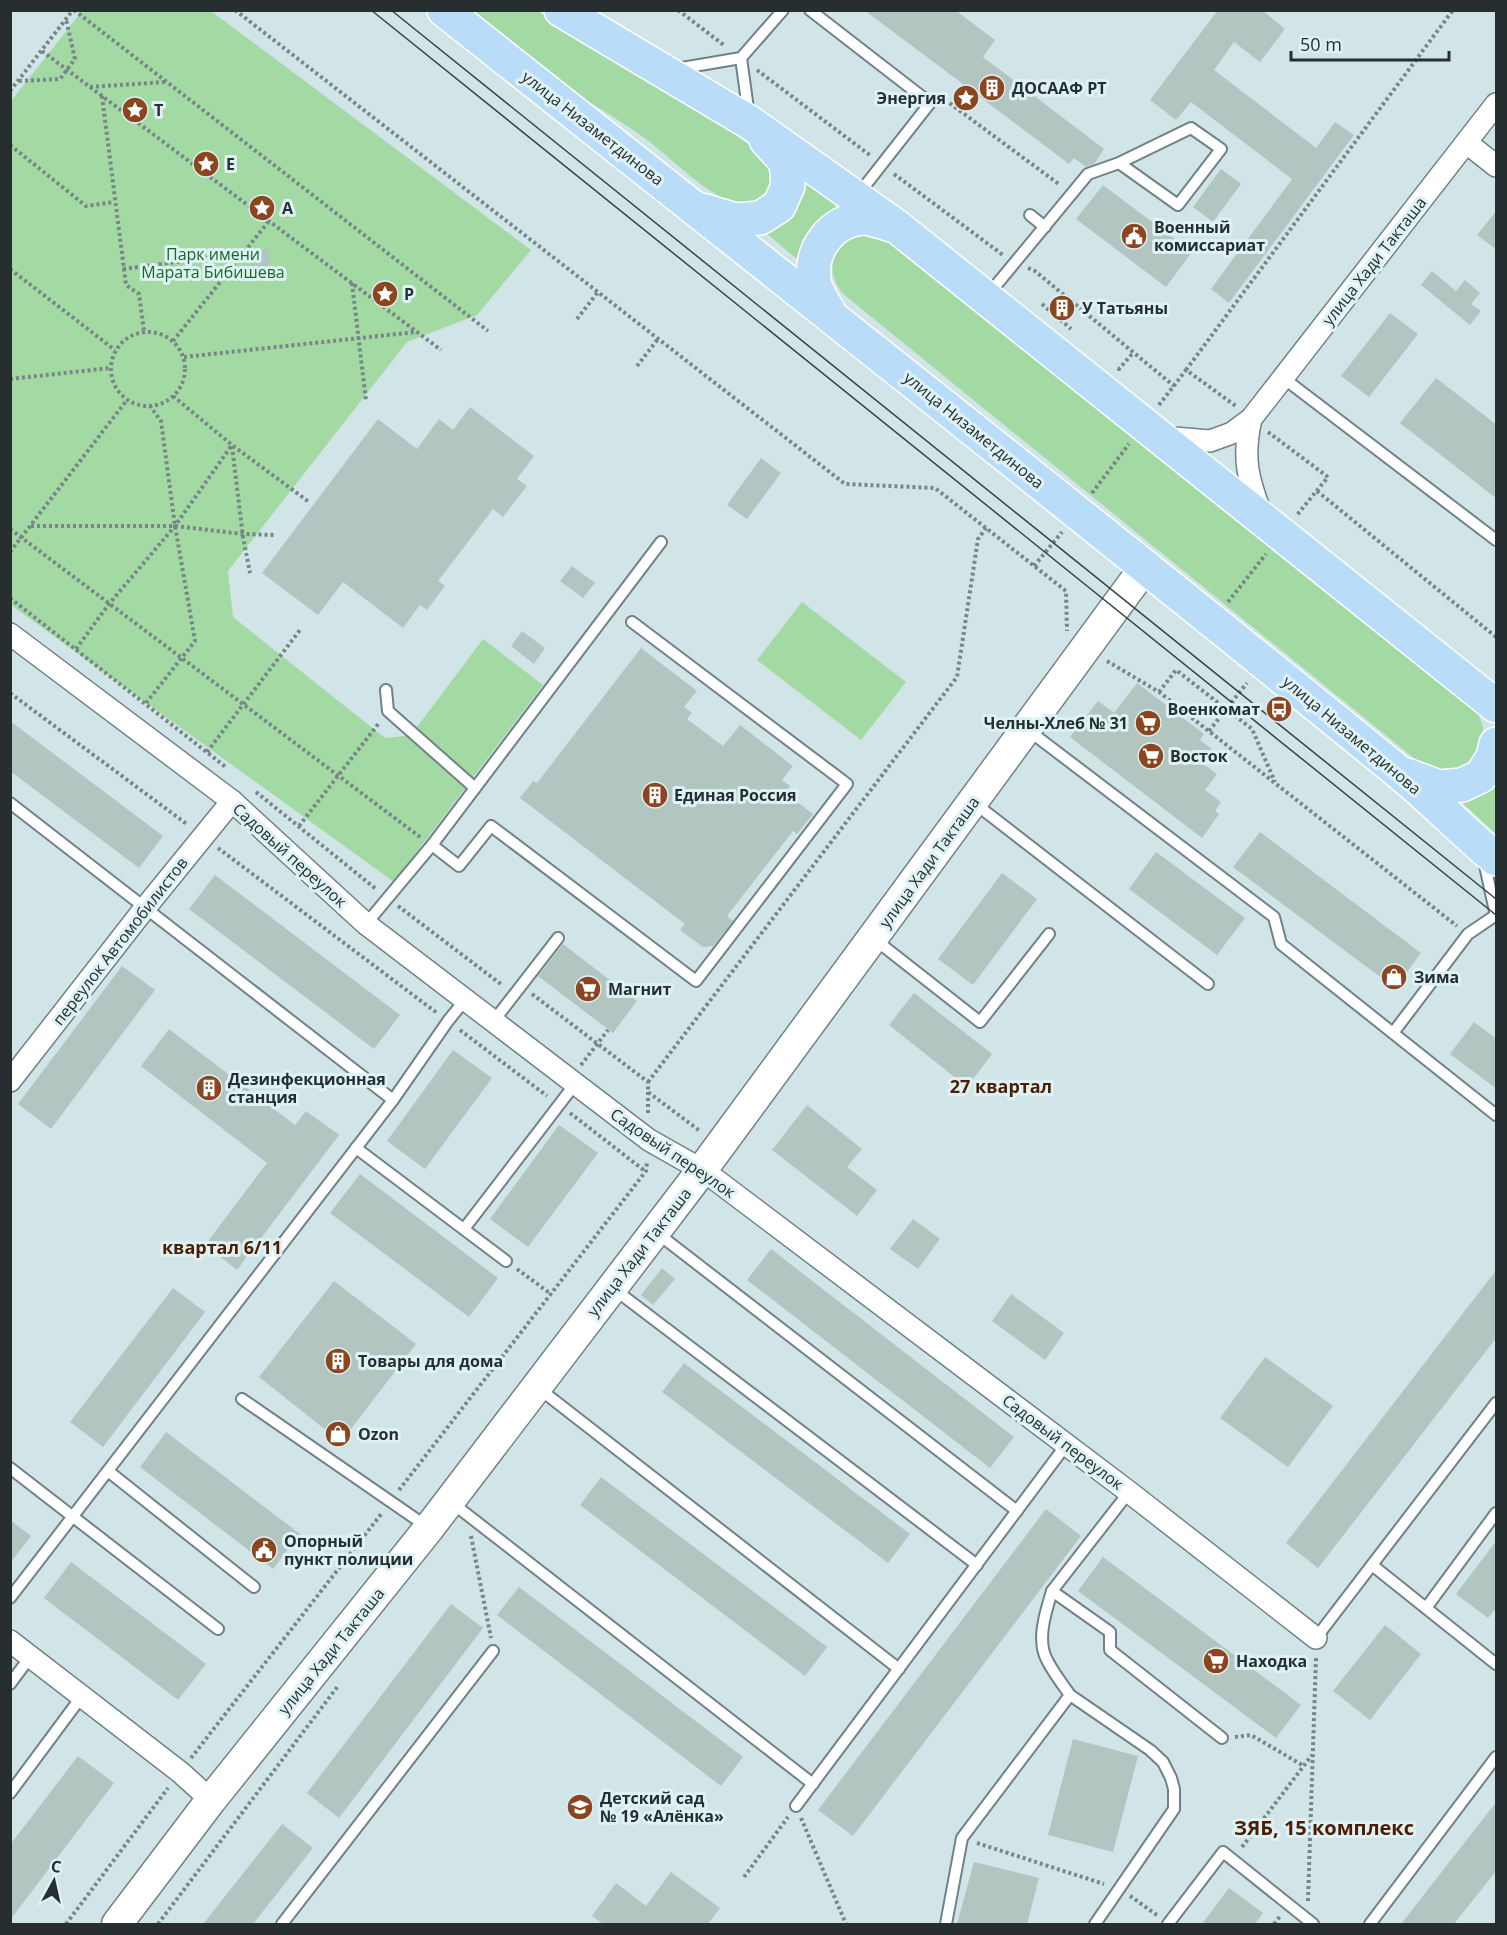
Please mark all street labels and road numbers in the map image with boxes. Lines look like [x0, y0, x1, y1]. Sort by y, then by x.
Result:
street label: улица Низаметдинова [517, 66, 669, 190]
street label: улица Хади Такташа [1317, 192, 1431, 330]
street label: улица Низаметдинова [899, 367, 1049, 493]
street label: улица Низаметдинова [1278, 671, 1426, 799]
street label: улица Хади Такташа [874, 792, 984, 932]
street label: Садовый переулок [228, 798, 352, 913]
street label: переулок Автомобилистов [47, 852, 193, 1030]
street label: Садовый переулок [606, 1103, 740, 1203]
street label: улица Хади Такташа [582, 1183, 696, 1321]
street label: Садовый переулок [998, 1389, 1129, 1495]
street label: улица Хади Такташа [273, 1583, 389, 1719]

